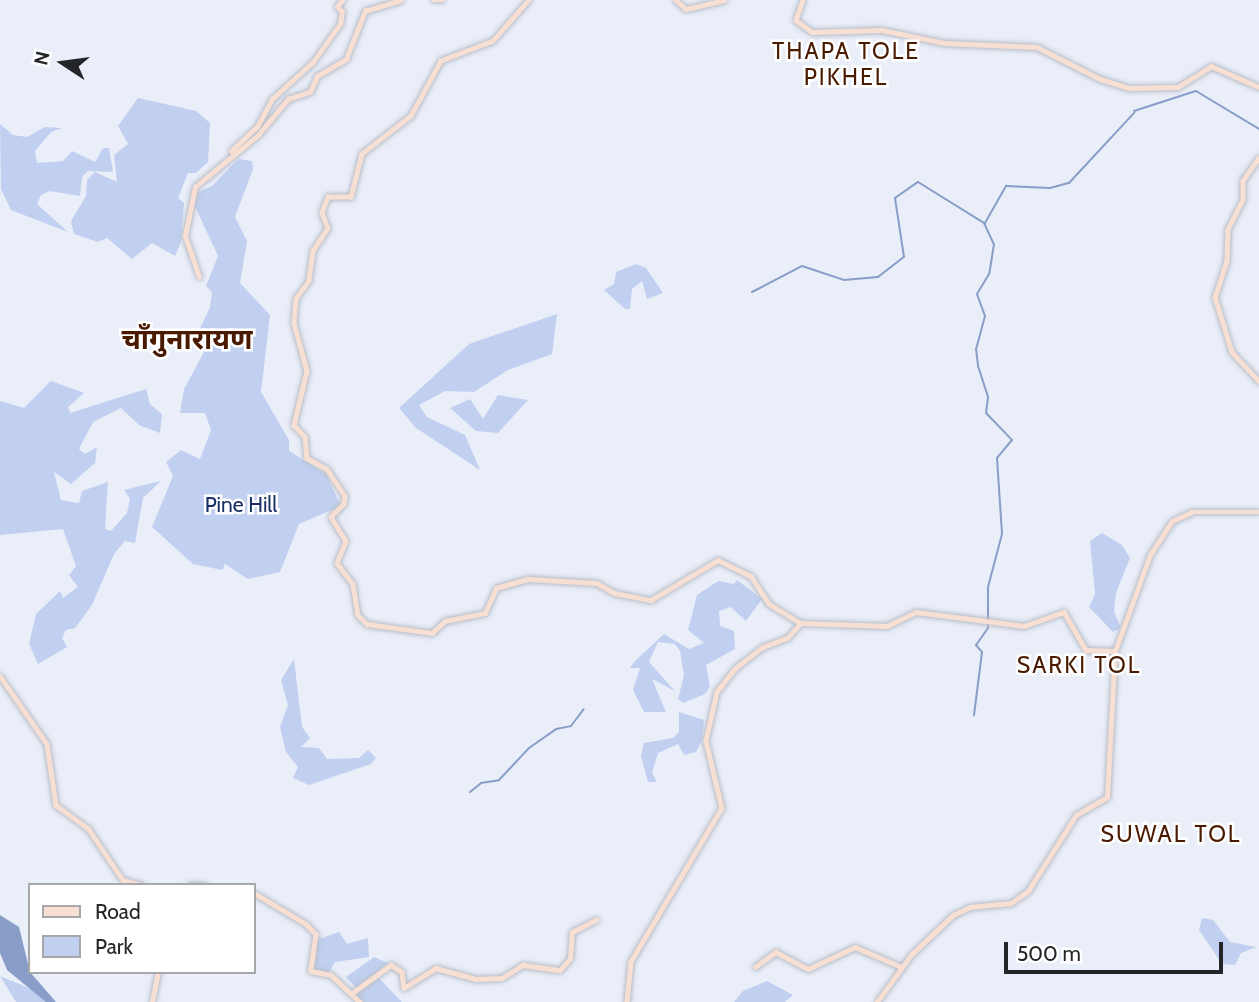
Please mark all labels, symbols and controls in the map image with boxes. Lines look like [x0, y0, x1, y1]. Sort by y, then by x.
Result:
north arrow [28, 28, 98, 98]
district label: THAPA TOLE PIKHEL [773, 37, 919, 91]
text: N [29, 49, 55, 67]
district label: चाँगुनारायण [121, 322, 253, 356]
park label: Pine Hill [205, 492, 277, 518]
district label: SARKI TOL [1018, 651, 1140, 679]
district label: SUWAL TOL [1102, 820, 1240, 848]
legend [28, 883, 256, 974]
text: Road [95, 899, 141, 924]
scale bar [1007, 928, 1226, 972]
text: Park [95, 934, 133, 959]
text: 500 m [1017, 941, 1081, 966]

